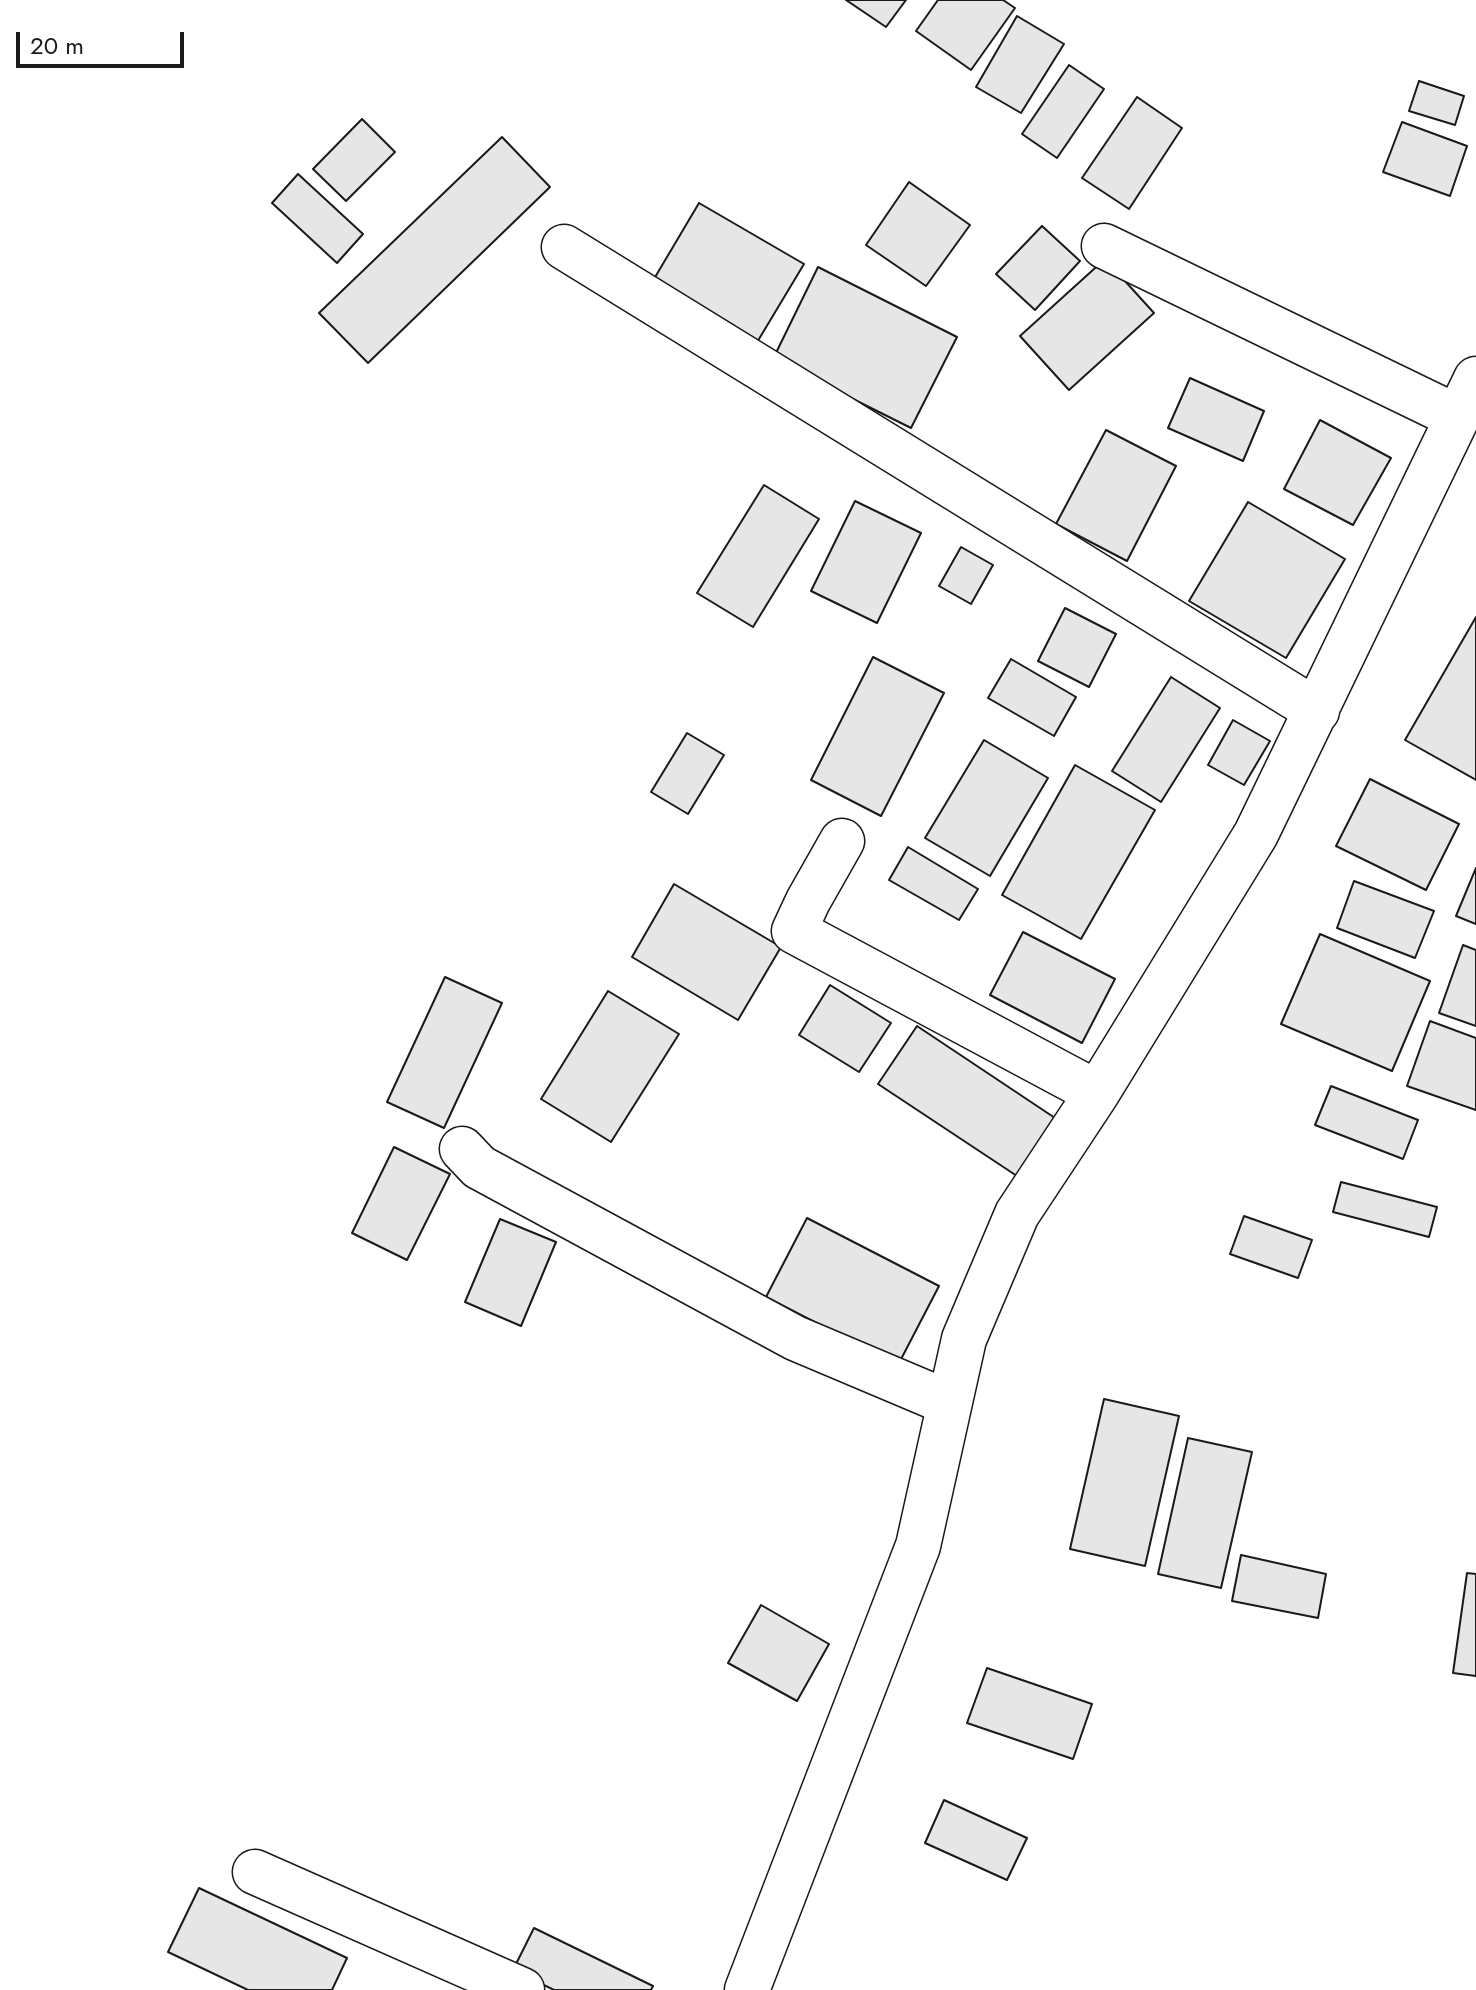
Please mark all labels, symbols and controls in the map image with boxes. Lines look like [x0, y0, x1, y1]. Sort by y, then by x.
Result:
scale bar [20, 16, 188, 66]
text: 20 m [30, 28, 84, 63]

